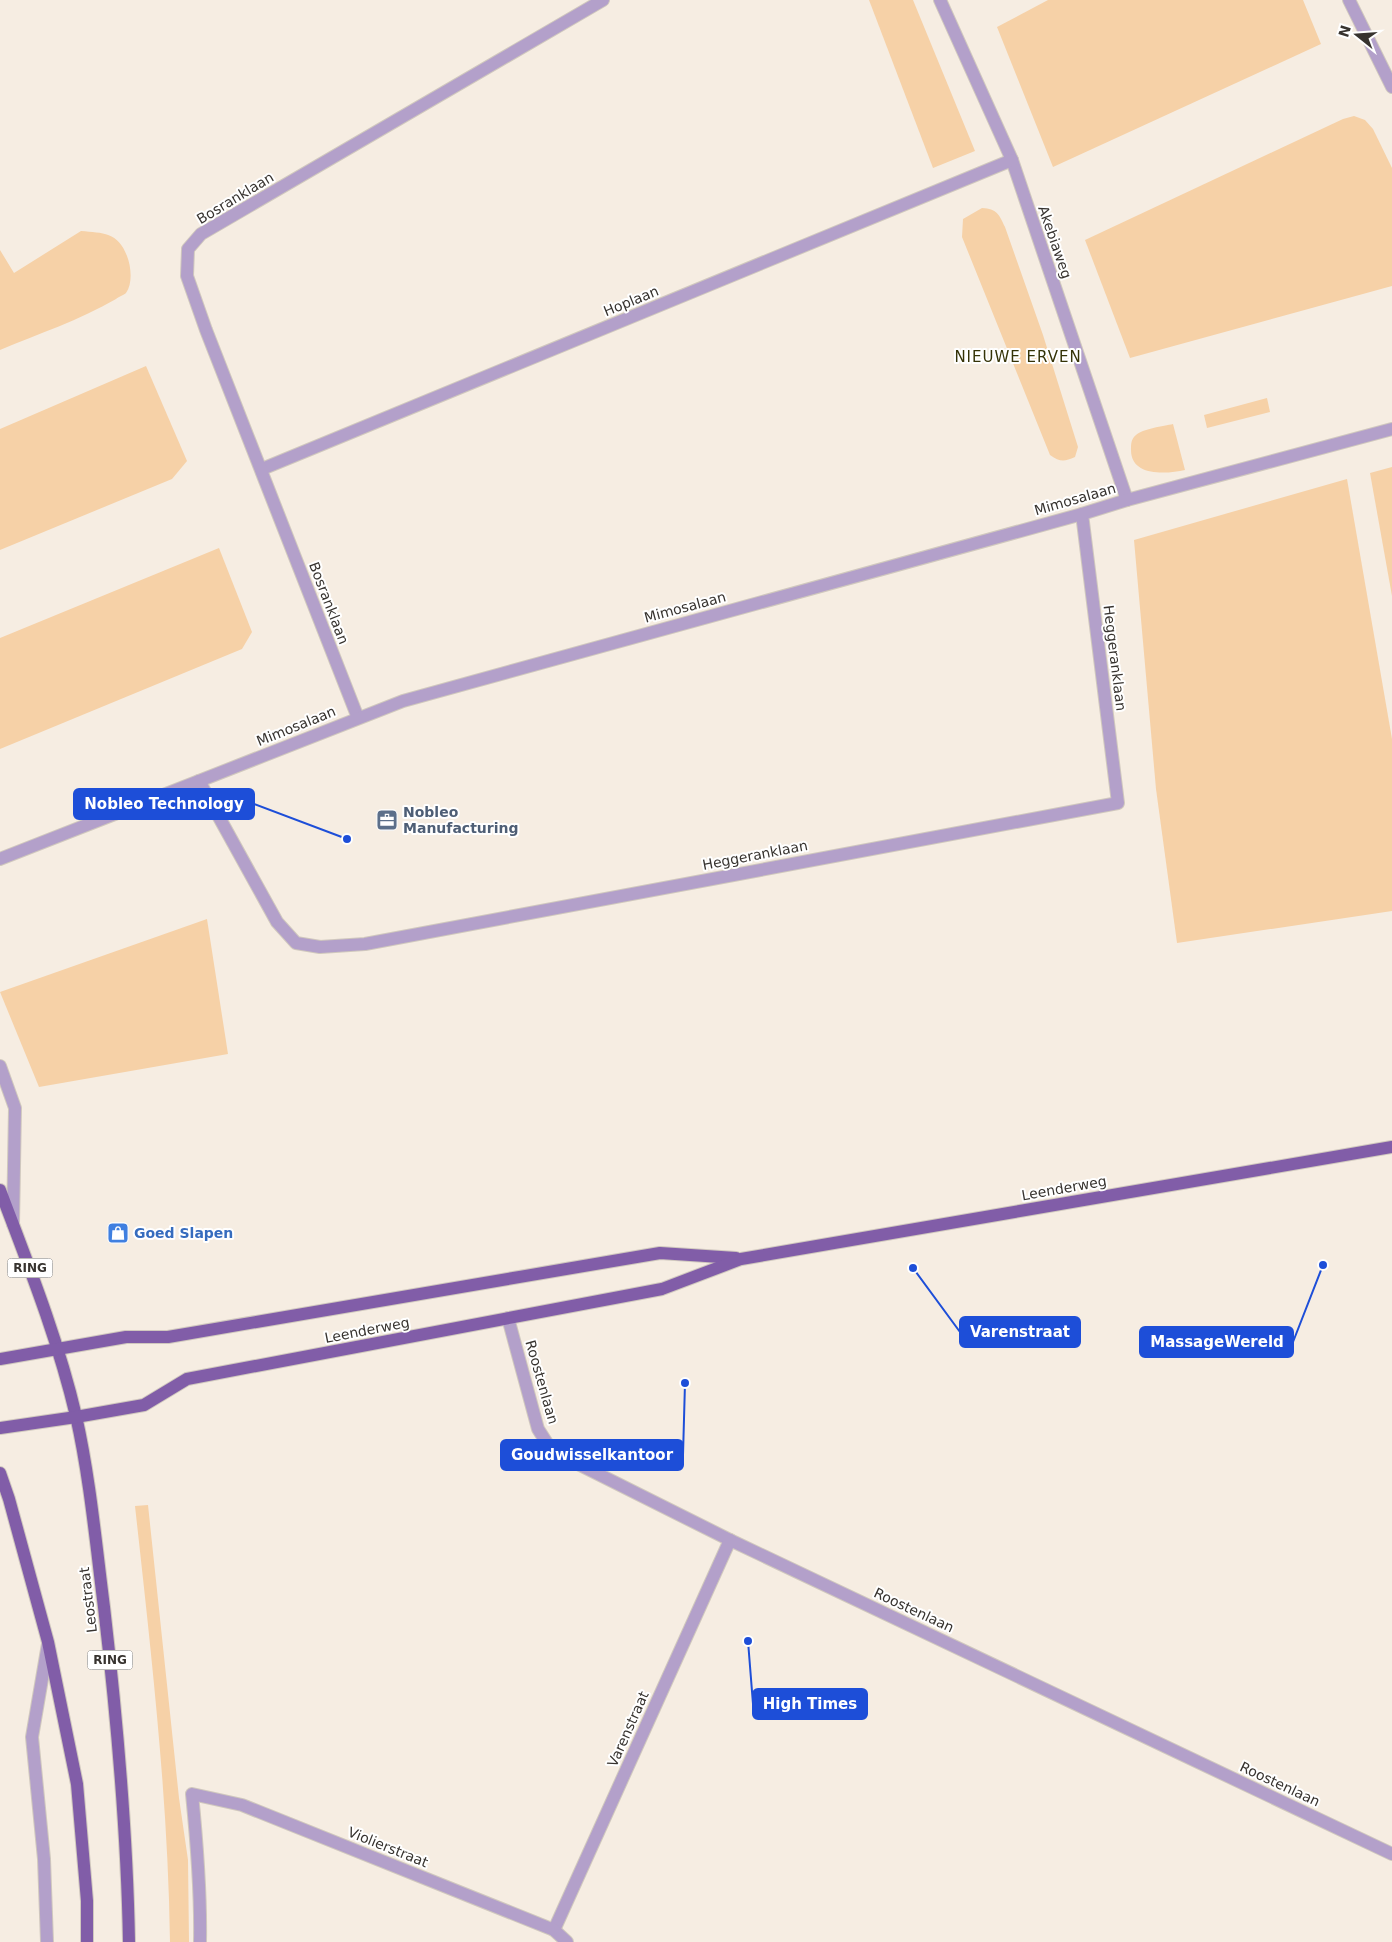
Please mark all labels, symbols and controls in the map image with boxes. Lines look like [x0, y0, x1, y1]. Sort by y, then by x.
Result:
north arrow [1332, 10, 1382, 60]
text: N [1335, 23, 1354, 39]
street label: Bosranklaan [194, 169, 276, 227]
street label: Akebiaweg [1035, 203, 1075, 281]
street label: Hoplaan [601, 283, 661, 319]
district label: NIEUWE ERVEN [954, 348, 1082, 366]
street label: Mimosalaan [1032, 480, 1118, 518]
street label: Bosranklaan [306, 560, 352, 646]
street label: Mimosalaan [642, 588, 728, 626]
street label: Heggeranklaan [1101, 604, 1129, 712]
street label: Mimosalaan [254, 703, 338, 749]
callout: Nobleo Technology [74, 789, 254, 819]
text: Nobleo Technology [84, 795, 244, 813]
place label: Nobleo Manufacturing [403, 804, 519, 836]
office icon: Nobleo Manufacturing [375, 808, 399, 832]
street label: Heggeranklaan [701, 837, 809, 873]
street label: Leenderweg [1020, 1173, 1108, 1203]
shop icon: Goed Slapen [106, 1221, 130, 1245]
place label: Goed Slapen [134, 1225, 233, 1241]
road number: RING [8, 1258, 52, 1278]
street label: Leenderweg [323, 1314, 411, 1346]
callout: Varenstraat [960, 1317, 1080, 1347]
text: Varenstraat [970, 1323, 1070, 1341]
callout: MassageWereld [1140, 1327, 1293, 1357]
text: MassageWereld [1150, 1333, 1284, 1351]
street label: Roostenlaan [522, 1338, 562, 1426]
callout: Goudwisselkantoor [501, 1440, 683, 1470]
text: Goudwisselkantoor [511, 1446, 674, 1464]
street label: Leostraat [76, 1566, 100, 1634]
street label: Roostenlaan [871, 1584, 957, 1636]
road number: RING [88, 1650, 132, 1670]
street label: Varenstraat [604, 1688, 652, 1769]
callout: High Times [753, 1689, 867, 1719]
text: High Times [763, 1695, 857, 1713]
street label: Roostenlaan [1237, 1758, 1323, 1810]
street label: Violierstraat [346, 1824, 431, 1871]

